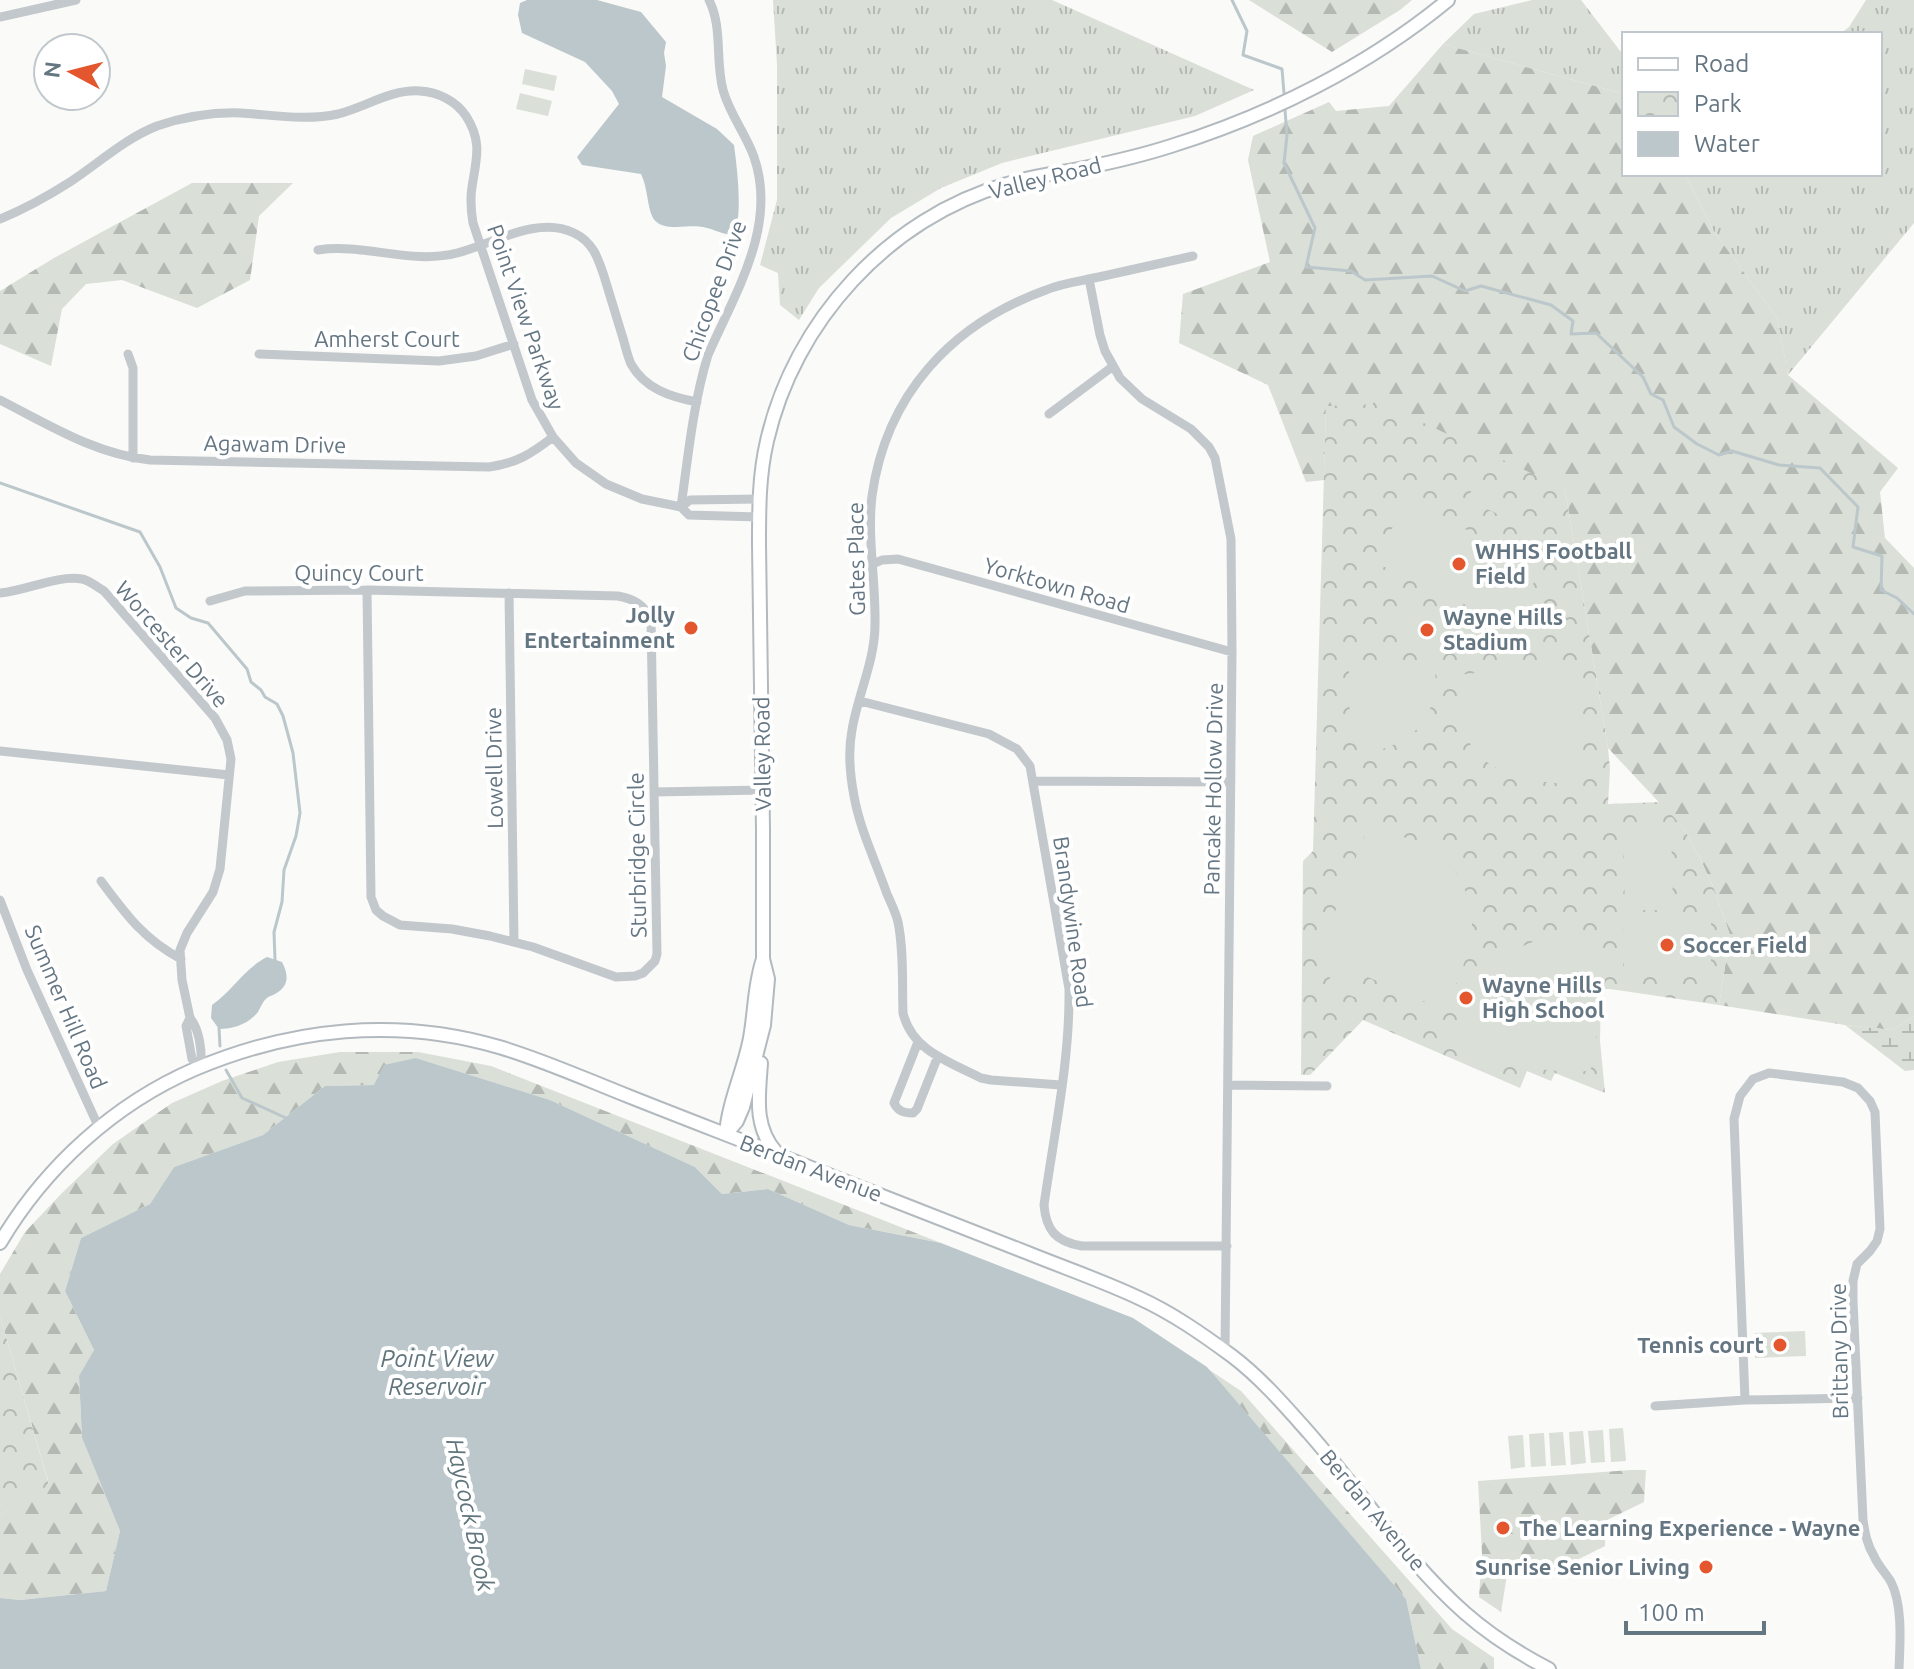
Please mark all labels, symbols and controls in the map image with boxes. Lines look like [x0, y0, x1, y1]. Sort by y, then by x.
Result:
north arrow [32, 32, 112, 112]
legend [1622, 32, 1882, 176]
text: Road [1694, 50, 1749, 77]
text: N [38, 60, 65, 79]
text: Park [1694, 90, 1742, 117]
text: Water [1694, 130, 1760, 157]
street label: Valley Road [986, 151, 1104, 204]
street label: Chicopee Drive [676, 217, 751, 365]
street label: Point View Parkway [483, 221, 570, 413]
street label: Amherst Court [314, 326, 460, 351]
street label: Agawam Drive [203, 430, 347, 457]
street label: Gates Place [842, 502, 869, 616]
place label: WHHS Football Field [1475, 538, 1632, 588]
street label: Yorktown Road [981, 552, 1133, 617]
marker: WHHS Football Field [1450, 555, 1468, 573]
street label: Quincy Court [294, 560, 424, 585]
street label: Worcester Drive [111, 575, 234, 712]
place label: Jolly Entertainment [524, 602, 675, 652]
place label: Wayne Hills Stadium [1443, 604, 1563, 654]
marker: Jolly Entertainment [682, 619, 700, 637]
marker: Wayne Hills Stadium [1418, 621, 1436, 639]
street label: Pancake Hollow Drive [1198, 682, 1227, 896]
street label: Valley Road [748, 696, 775, 812]
street label: Lowell Drive [480, 707, 507, 829]
street label: Sturbridge Circle [623, 772, 650, 938]
street label: Brandywine Road [1049, 835, 1098, 1009]
street label: Summer Hill Road [21, 921, 112, 1092]
place label: Soccer Field [1683, 932, 1807, 957]
marker: Soccer Field [1658, 936, 1676, 954]
place label: Wayne Hills High School [1482, 972, 1605, 1022]
marker: Wayne Hills High School [1457, 989, 1475, 1007]
street label: Berdan Avenue [737, 1129, 886, 1206]
street label: Brittany Drive [1825, 1283, 1852, 1419]
place label: Tennis court [1637, 1332, 1764, 1357]
marker: Tennis court [1771, 1336, 1789, 1354]
water label: Point View Reservoir [381, 1345, 495, 1400]
water label: Haycock Brook [441, 1436, 500, 1595]
street label: Berdan Avenue [1315, 1444, 1431, 1575]
place label: The Learning Experience - Wayne [1519, 1515, 1861, 1540]
marker: The Learning Experience - Wayne [1494, 1519, 1512, 1537]
place label: Sunrise Senior Living [1475, 1554, 1690, 1579]
marker: Sunrise Senior Living [1697, 1558, 1715, 1576]
scale bar [1626, 1585, 1764, 1635]
text: 100 m [1638, 1599, 1705, 1626]

